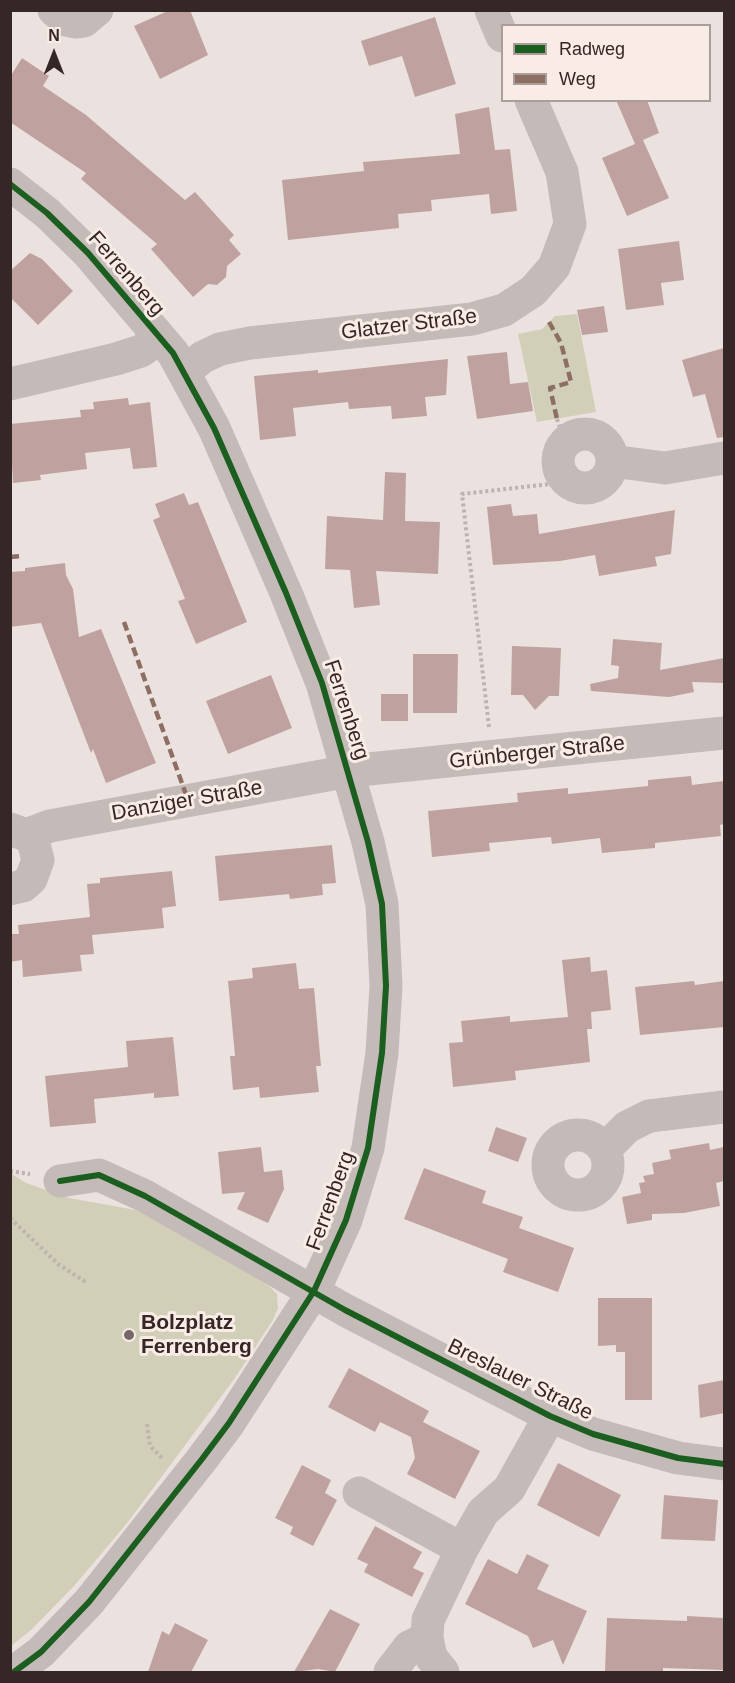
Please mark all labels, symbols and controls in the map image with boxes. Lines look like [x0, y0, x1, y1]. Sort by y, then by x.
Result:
north arrow [24, 24, 84, 84]
legend [501, 24, 711, 102]
text: N [48, 27, 60, 44]
text: Radweg [559, 39, 625, 59]
text: Weg [559, 69, 596, 89]
street label: Ferrenberg [82, 227, 170, 321]
street label: Glatzer Straße [340, 304, 478, 346]
street label: Ferrenberg [318, 657, 374, 763]
street label: Grünberger Straße [448, 731, 626, 775]
street label: Danziger Straße [110, 775, 264, 827]
street label: Ferrenberg [301, 1148, 361, 1254]
place label: Bolzplatz Ferrenberg [141, 1310, 252, 1360]
marker: Bolzplatz Ferrenberg [122, 1328, 136, 1342]
street label: Breslauer Straße [443, 1334, 597, 1426]

